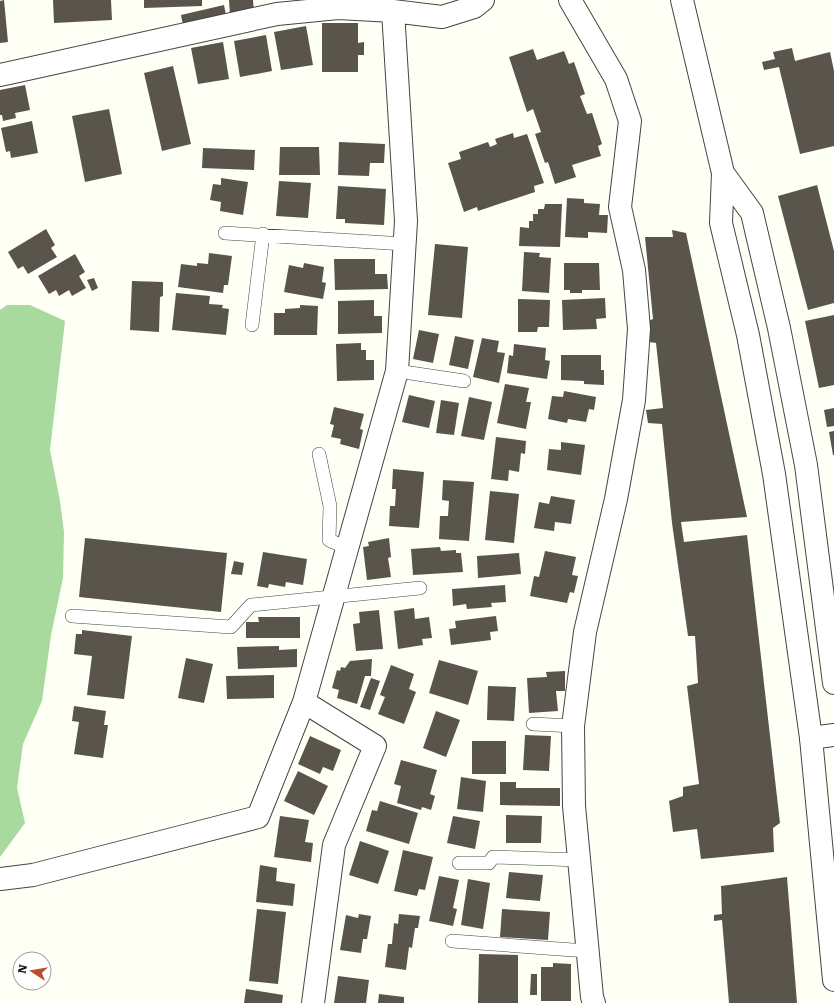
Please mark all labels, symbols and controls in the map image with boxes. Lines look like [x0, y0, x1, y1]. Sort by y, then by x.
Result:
north arrow [12, 951, 52, 991]
text: N [12, 963, 30, 975]

